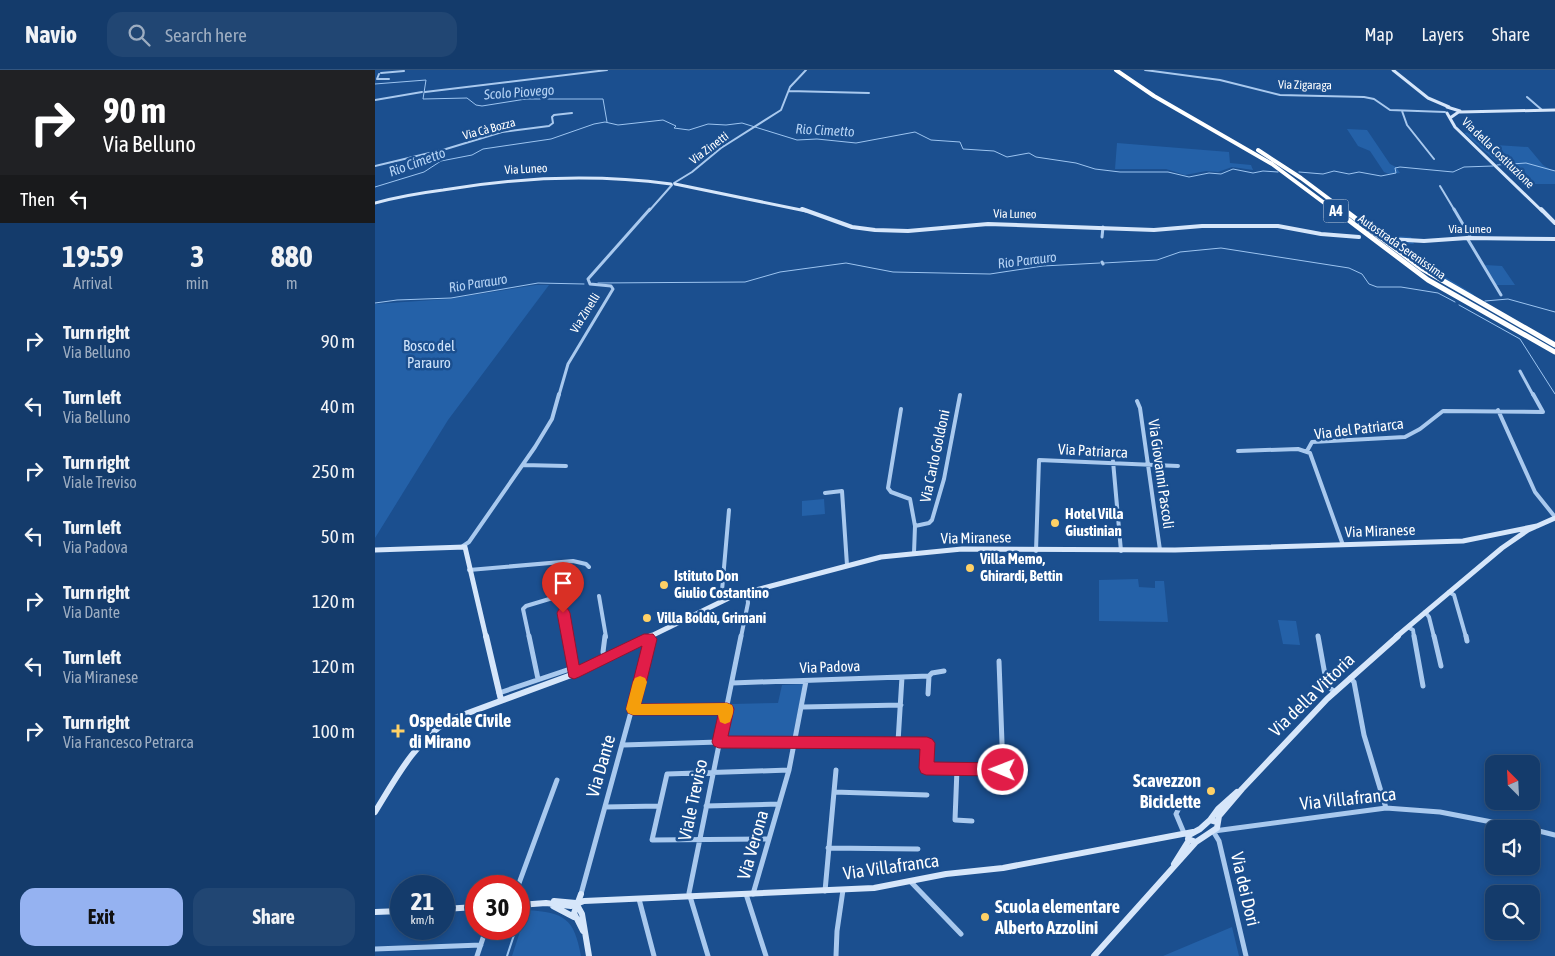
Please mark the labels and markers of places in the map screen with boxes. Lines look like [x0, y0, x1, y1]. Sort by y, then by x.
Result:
place label: Hotel Villa Giustinian [1065, 505, 1124, 539]
marker: Hotel Villa Giustinian [1049, 517, 1061, 529]
place label: Villa Memo, Ghirardi, Bettin [979, 550, 1063, 584]
pin [542, 562, 584, 613]
marker: Villa Memo, Ghirardi, Bettin [964, 562, 976, 574]
place label: Istituto Don Giulio Costantino [674, 567, 769, 601]
marker: Istituto Don Giulio Costantino [658, 579, 670, 591]
place label: Villa Boldù, Grimani [656, 609, 766, 626]
marker: Villa Boldù, Grimani [641, 612, 653, 624]
place label: Ospedale Civile di Mirano [409, 710, 511, 752]
marker: Ospedale Civile di Mirano [391, 724, 405, 738]
place label: Scavezzon Biciclette [1133, 770, 1201, 812]
marker: Scavezzon Biciclette [1205, 785, 1217, 797]
place label: Scuola elementare Alberto Azzolini [994, 896, 1120, 938]
marker: Scuola elementare Alberto Azzolini [979, 911, 991, 923]

